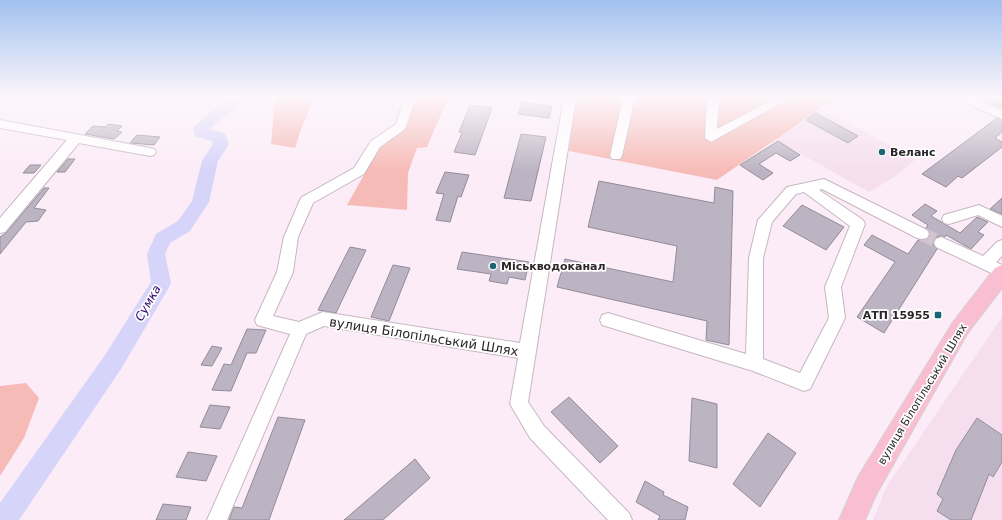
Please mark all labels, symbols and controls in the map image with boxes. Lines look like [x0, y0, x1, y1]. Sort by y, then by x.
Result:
place label: Веланс [890, 146, 935, 159]
marker: Веланс [877, 147, 887, 157]
place label: Міськводоканал [501, 260, 606, 273]
marker: Міськводоканал [488, 261, 498, 271]
water label: Сумка [132, 283, 164, 323]
place label: АТП 15955 [863, 309, 930, 322]
marker: АТП 15955 [933, 310, 943, 320]
street label: вулиця Білопільський Шлях [328, 314, 520, 359]
street label: вулиця Білопільський Шлях [875, 321, 970, 467]

